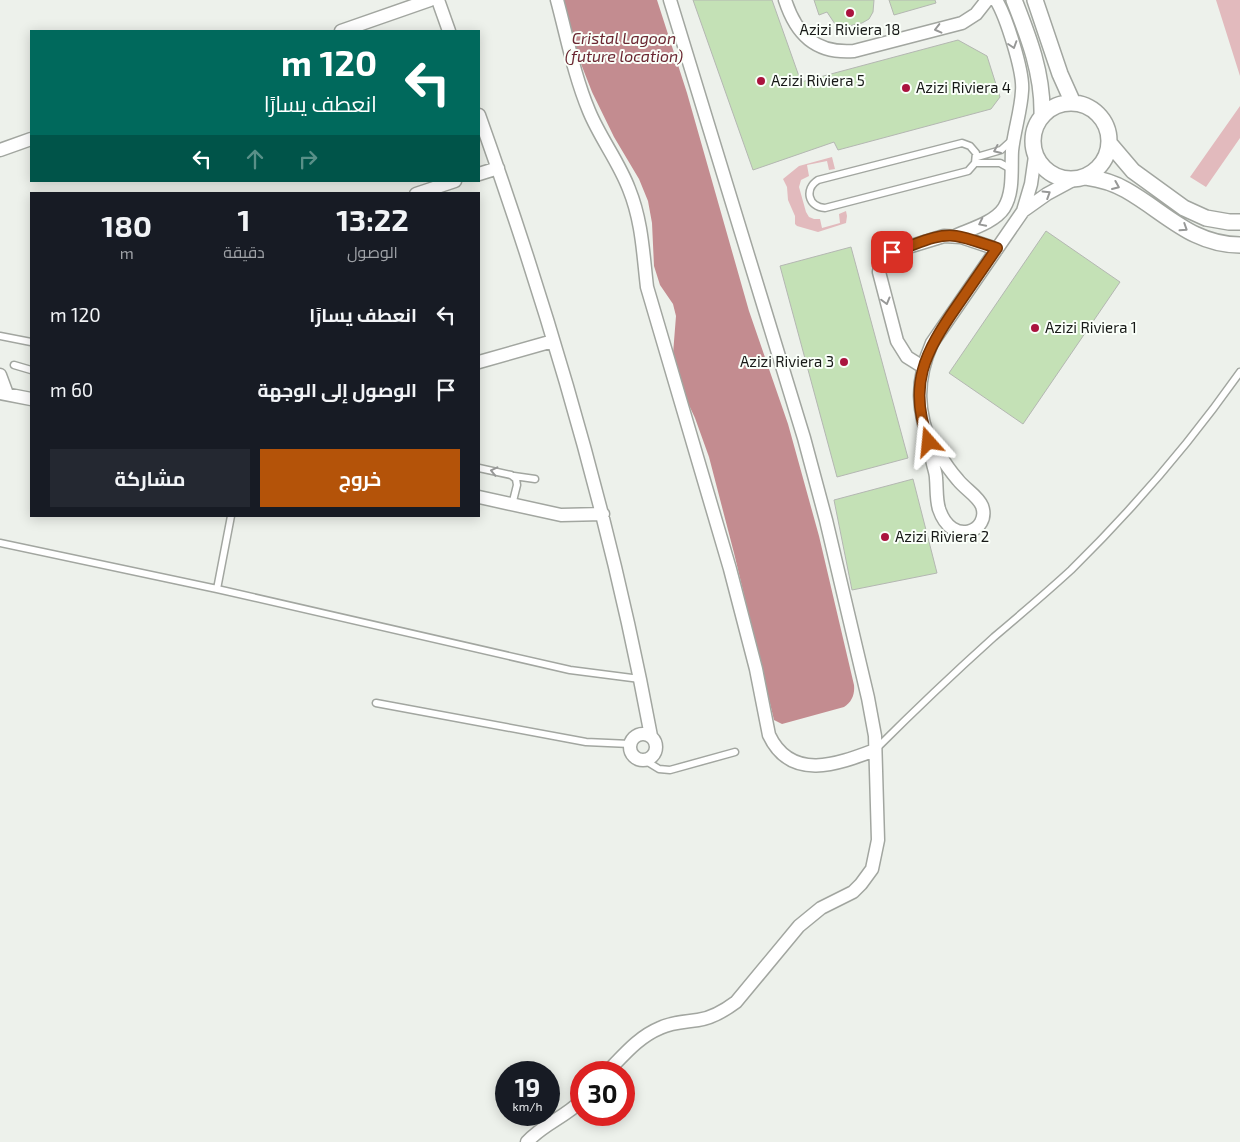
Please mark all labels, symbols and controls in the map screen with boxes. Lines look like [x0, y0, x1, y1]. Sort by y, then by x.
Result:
marker: Azizi Riviera 18 [844, 7, 856, 19]
place label: Azizi Riviera 18 [800, 20, 900, 38]
one-way arrow [934, 23, 943, 34]
water label: Cristal Lagoon (future location) [565, 28, 684, 65]
text: 120 m [281, 41, 377, 83]
one-way arrow [1007, 41, 1017, 49]
icon: left [395, 50, 460, 115]
place label: Azizi Riviera 5 [771, 71, 865, 89]
marker: Azizi Riviera 5 [755, 75, 767, 87]
place label: Azizi Riviera 4 [916, 78, 1011, 96]
marker: Azizi Riviera 4 [900, 82, 912, 94]
text: انعطف يسارًا [264, 90, 377, 116]
one-way arrow [993, 144, 1002, 155]
icon: left [188, 145, 216, 173]
icon: ahead [241, 145, 269, 173]
icon: right [294, 145, 322, 173]
one-way arrow [1111, 179, 1120, 190]
one-way arrow [1041, 191, 1050, 200]
text: 1 [238, 201, 251, 237]
text: 13:22 [336, 201, 409, 237]
text: 180 [101, 207, 152, 243]
one-way arrow [978, 217, 987, 227]
one-way arrow [1178, 222, 1187, 231]
pin [871, 231, 913, 273]
icon: arrive [878, 238, 906, 266]
text: دقيقة [223, 242, 265, 261]
text: الوصول [347, 242, 398, 261]
text: m [120, 243, 134, 262]
one-way arrow [880, 296, 891, 305]
icon: left [432, 301, 460, 329]
text: 120 m [50, 303, 101, 326]
text: انعطف يسارًا [309, 303, 417, 326]
place label: Azizi Riviera 1 [1045, 318, 1137, 336]
marker: Azizi Riviera 1 [1029, 322, 1041, 334]
place label: Azizi Riviera 3 [740, 352, 834, 370]
marker: Azizi Riviera 3 [838, 356, 850, 368]
icon: arrive [432, 376, 460, 404]
text: 60 m [50, 378, 93, 401]
text: الوصول إلى الوجهة [257, 378, 417, 401]
position arrow [902, 415, 954, 467]
button: مشاركة [50, 449, 250, 507]
button: خروج [260, 449, 460, 507]
one-way arrow [490, 466, 498, 477]
place label: Azizi Riviera 2 [895, 527, 989, 545]
marker: Azizi Riviera 2 [879, 531, 891, 543]
speed limit sign: 30 [570, 1061, 635, 1126]
text: 19 [515, 1072, 540, 1102]
text: km/h [513, 1099, 542, 1113]

